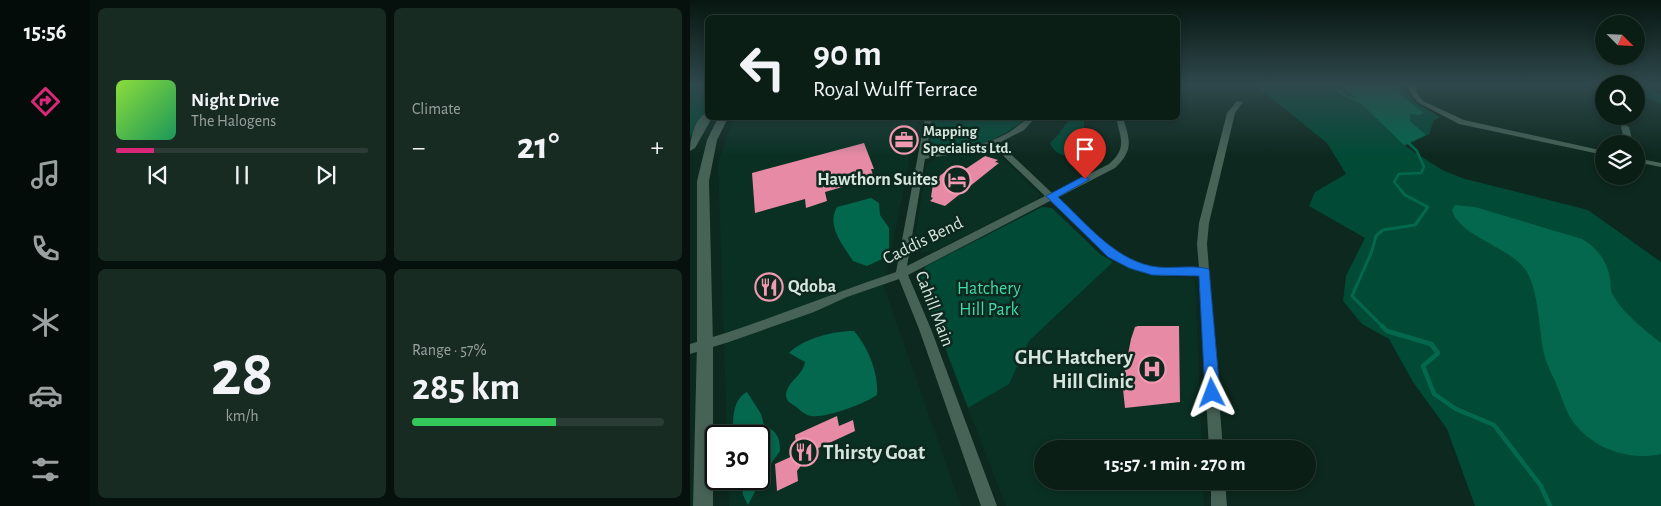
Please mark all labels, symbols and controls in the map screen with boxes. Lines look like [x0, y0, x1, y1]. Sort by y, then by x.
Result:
north arrow [1595, 15, 1645, 65]
map controls [1595, 15, 1645, 185]
text: 15:56 [24, 21, 66, 43]
icon: left [730, 35, 795, 100]
text: 90 m [813, 37, 882, 72]
button: search [1595, 75, 1645, 125]
text: Royal Wulff Terrace [813, 78, 978, 100]
icon: directions [28, 84, 63, 119]
text: Night Drive [191, 91, 279, 110]
text: Climate [412, 101, 461, 117]
text: The Halogens [191, 113, 276, 129]
place label: Mapping Specialists Ltd. [923, 124, 1012, 156]
office icon: Mapping Specialists Ltd. [889, 125, 919, 155]
text: 21° [517, 128, 559, 166]
pin [1064, 128, 1106, 179]
text: − [412, 134, 425, 162]
text: + [651, 134, 664, 162]
icon: arrive [1071, 135, 1099, 163]
button: layers [1595, 135, 1645, 185]
icon: music [28, 157, 63, 192]
icon: previous [144, 161, 172, 189]
icon: pause [228, 161, 256, 189]
icon: next [312, 161, 340, 189]
hotel icon: Hawthorn Suites [942, 165, 972, 195]
place label: Hawthorn Suites [817, 171, 938, 189]
street label: Caddis Bend [880, 214, 966, 268]
icon: phone [28, 231, 63, 266]
street label: Cahill Main [911, 269, 957, 349]
restaurant icon: Qdoba [754, 272, 784, 302]
place label: Qdoba [788, 278, 836, 296]
park label: Hatchery Hill Park [957, 280, 1021, 319]
icon: climate [28, 305, 63, 340]
text: 28 [211, 342, 273, 407]
text: Range · 57% [412, 342, 487, 358]
place label: GHC Hatchery Hill Clinic [1015, 347, 1134, 392]
hospital icon: GHC Hatchery Hill Clinic [1137, 354, 1167, 384]
position arrow [1185, 366, 1237, 418]
text: 285 km [412, 369, 520, 407]
icon: car [28, 378, 63, 413]
text: km/h [225, 408, 259, 424]
speed limit sign: 30 [705, 425, 770, 490]
restaurant icon: Thirsty Goat [789, 437, 819, 467]
place label: Thirsty Goat [823, 442, 925, 463]
icon: filters [28, 452, 63, 487]
text: 15:57 · 1 min · 270 m [1104, 455, 1246, 474]

